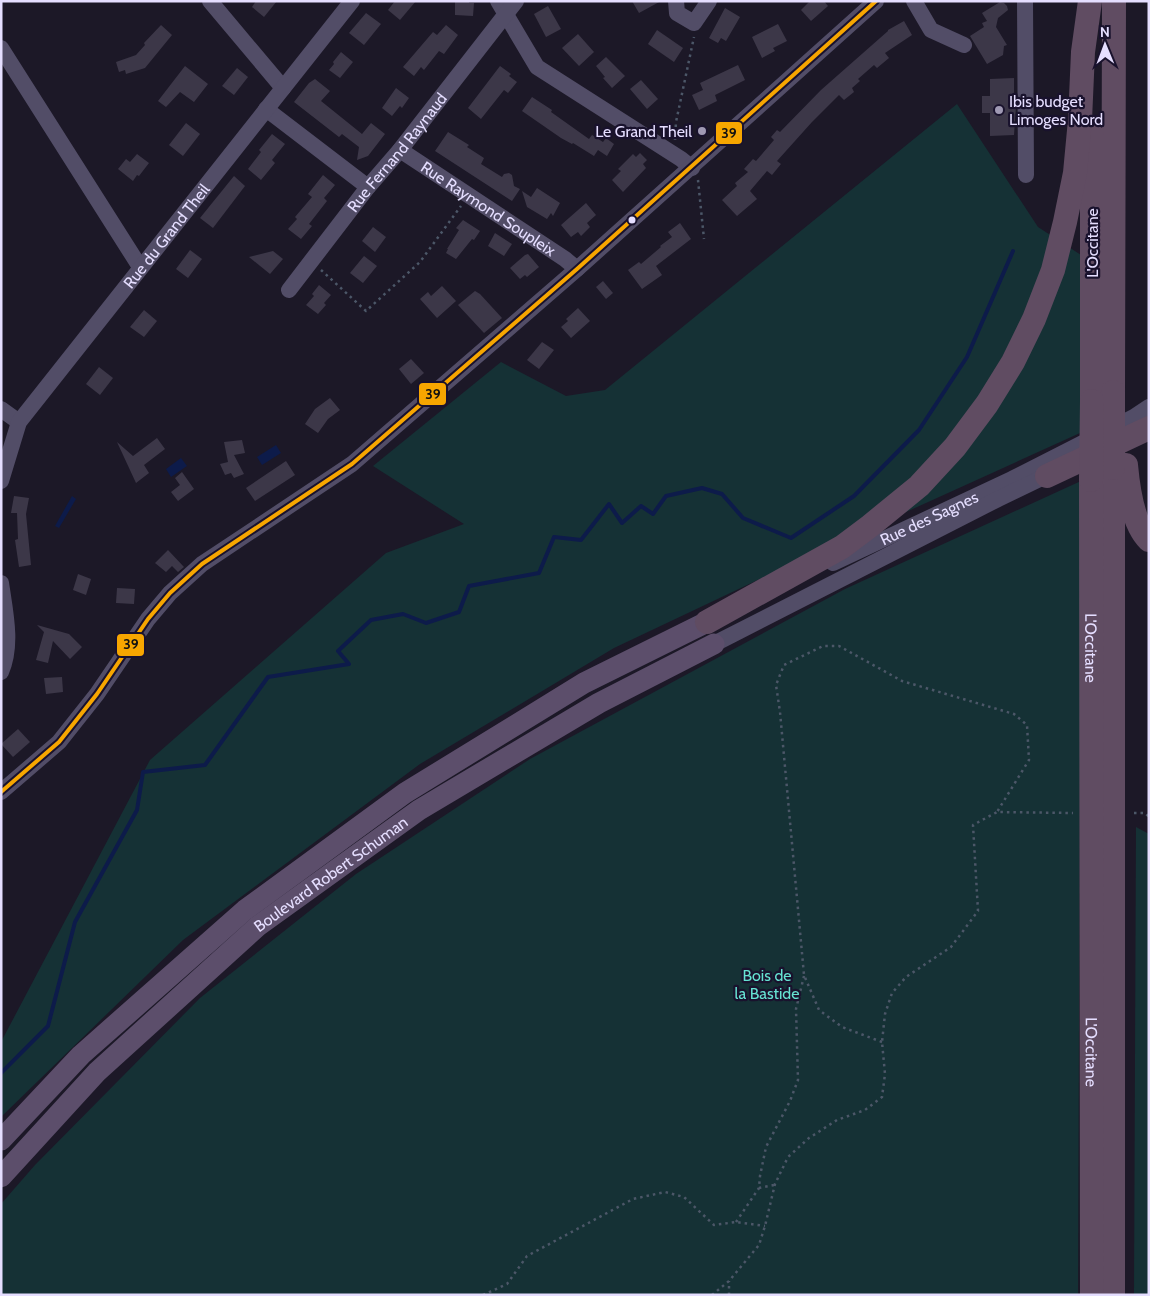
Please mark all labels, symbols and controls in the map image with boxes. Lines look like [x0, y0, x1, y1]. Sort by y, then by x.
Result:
north arrow [1080, 20, 1130, 70]
text: N [1100, 23, 1110, 41]
street label: Rue Fernand Raynaud [343, 89, 451, 216]
place label: Ibis budget Limoges Nord [1009, 92, 1103, 129]
marker: Ibis budget Limoges Nord [993, 104, 1005, 116]
line badge: 39 [715, 121, 743, 145]
place label: Le Grand Theil [595, 122, 692, 141]
text: 39 [721, 124, 737, 142]
marker: Le Grand Theil [696, 125, 708, 137]
street label: Rue Raymond Soupleix [418, 157, 560, 260]
street label: Rue du Grand Theil [119, 180, 213, 292]
street label: L'Occitane [1083, 208, 1102, 278]
unlabelled marker [627, 215, 637, 225]
line badge: 39 [418, 382, 447, 406]
text: 39 [425, 385, 441, 403]
street label: Rue des Sagnes [877, 487, 981, 549]
street label: L'Occitane [1082, 613, 1101, 683]
line badge: 39 [116, 633, 145, 657]
text: 39 [123, 635, 139, 653]
street label: Boulevard Robert Schuman [250, 812, 411, 936]
park label: Bois de la Bastide [735, 966, 799, 1003]
street label: L'Occitane [1082, 1017, 1101, 1087]

